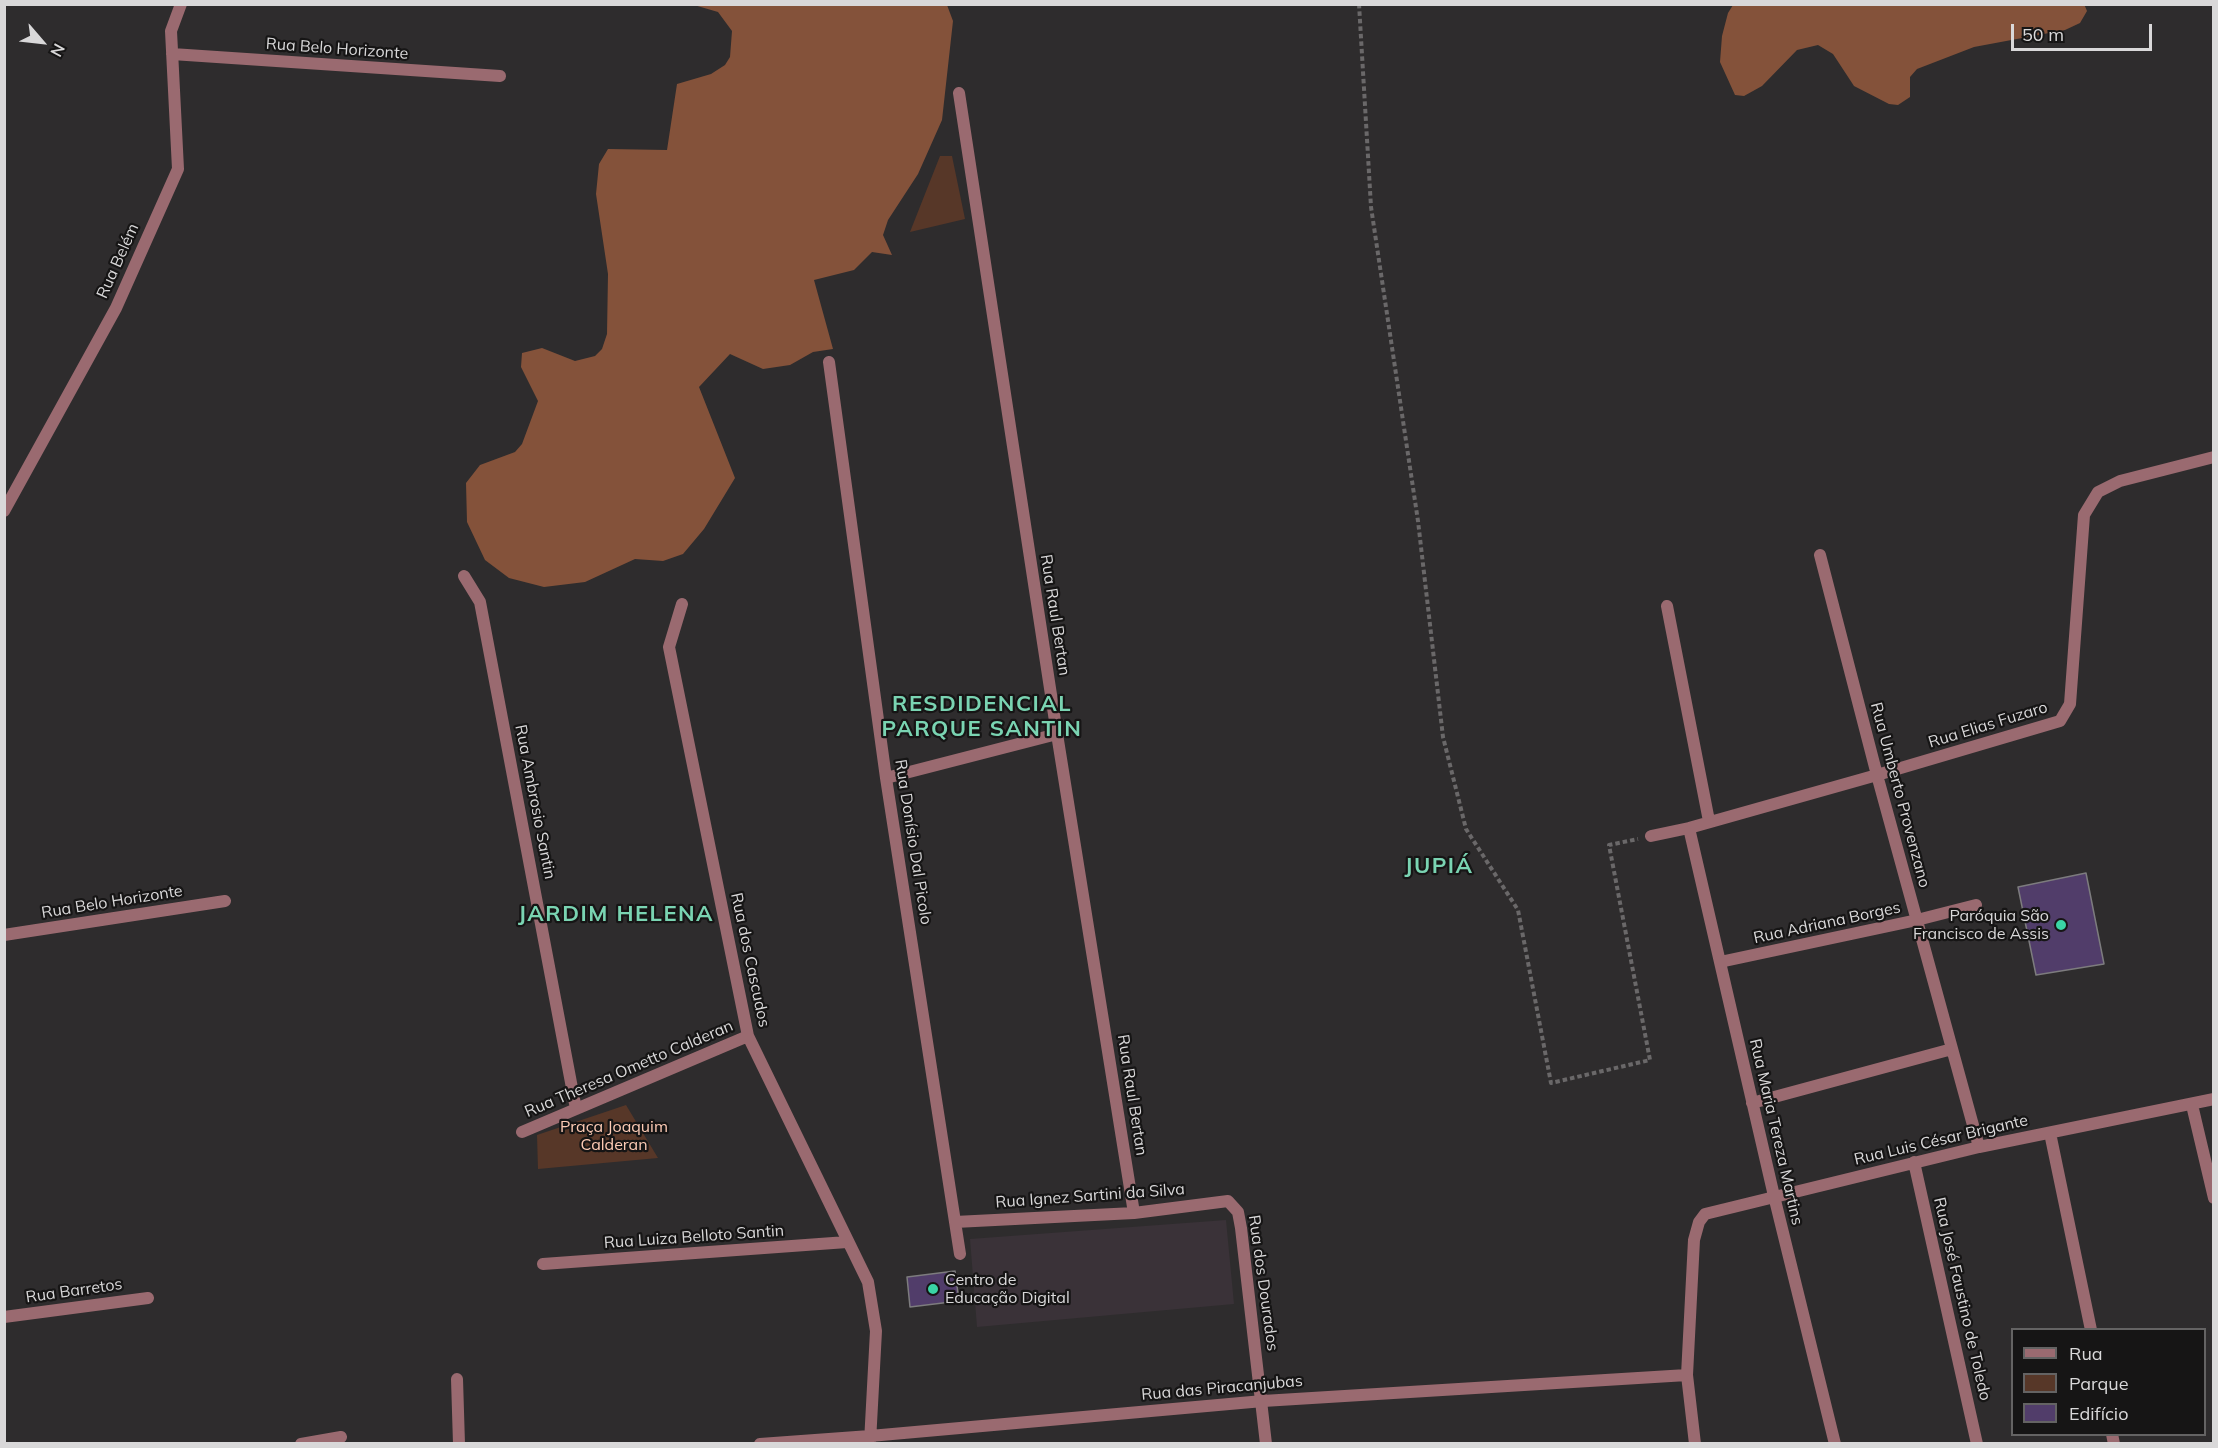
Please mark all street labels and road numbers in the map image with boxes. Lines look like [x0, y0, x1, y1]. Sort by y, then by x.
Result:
street label: Rua Belo Horizonte [265, 34, 409, 64]
street label: Rua Belém [93, 220, 143, 302]
street label: Rua Raul Bertan [1036, 553, 1074, 677]
street label: Rua Elias Fuzaro [1926, 698, 2050, 752]
street label: Rua Umberto Provenzano [1866, 700, 1934, 890]
street label: Rua Ambrosio Santin [511, 723, 559, 881]
street label: Rua Donísio Dal Picolo [890, 758, 936, 926]
street label: Rua Belo Horizonte [40, 881, 184, 923]
street label: Rua dos Cascudos [726, 891, 774, 1029]
street label: Rua Adriana Borges [1752, 898, 1902, 948]
street label: Rua Theresa Ometto Calderan [522, 1016, 736, 1122]
street label: Rua Raul Bertan [1113, 1033, 1151, 1157]
street label: Rua Maria Tereza Martins [1745, 1037, 1807, 1227]
street label: Rua Luis César Brigante [1852, 1111, 2030, 1169]
street label: Rua Ignez Sartini da Silva [995, 1180, 1185, 1212]
street label: Rua José Faustino de Toledo [1929, 1195, 1995, 1403]
street label: Rua dos Dourados [1244, 1214, 1282, 1352]
street label: Rua Luiza Belloto Santin [603, 1221, 785, 1253]
street label: Rua Barretos [24, 1275, 124, 1307]
street label: Rua das Piracanjubas [1140, 1371, 1304, 1405]

